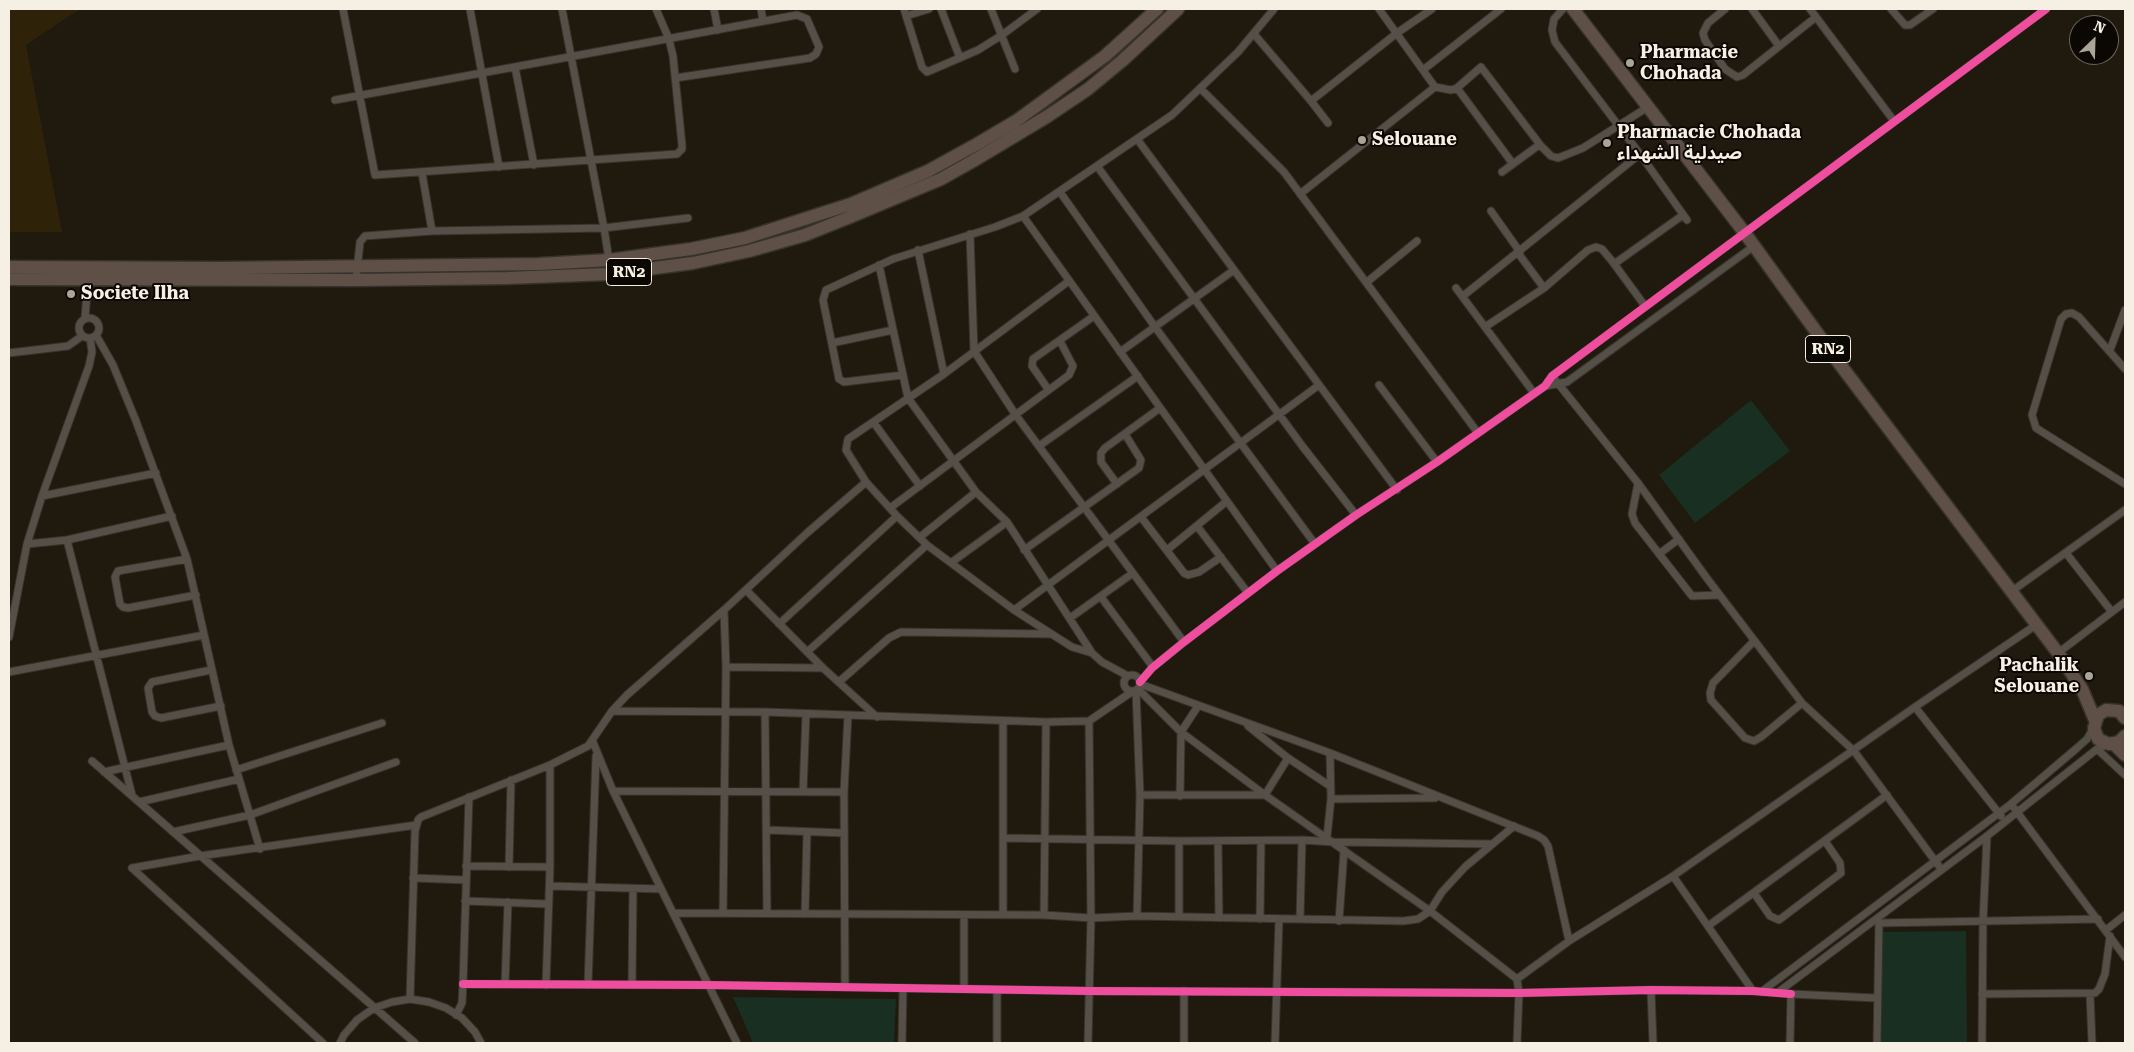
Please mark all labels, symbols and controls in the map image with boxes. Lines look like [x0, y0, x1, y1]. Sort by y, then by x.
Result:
north arrow [2069, 15, 2119, 65]
text: N [2092, 18, 2108, 37]
place label: Pharmacie Chohada [1640, 42, 1738, 84]
marker: Pharmacie Chohada [1624, 57, 1636, 69]
place label: Pharmacie Chohada صيدلية الشهداء [1617, 122, 1801, 164]
place label: Selouane [1372, 129, 1457, 151]
marker: Selouane [1356, 134, 1368, 146]
marker: Pharmacie Chohada صيدلية الشهداء [1601, 137, 1613, 149]
road number: RN2 [606, 258, 652, 286]
place label: Societe Ilha [81, 283, 189, 305]
marker: Societe Ilha [65, 288, 77, 300]
road number: RN2 [1806, 336, 1850, 362]
place label: Pachalik Selouane [1994, 655, 2079, 698]
marker: Pachalik Selouane [2083, 670, 2095, 682]

